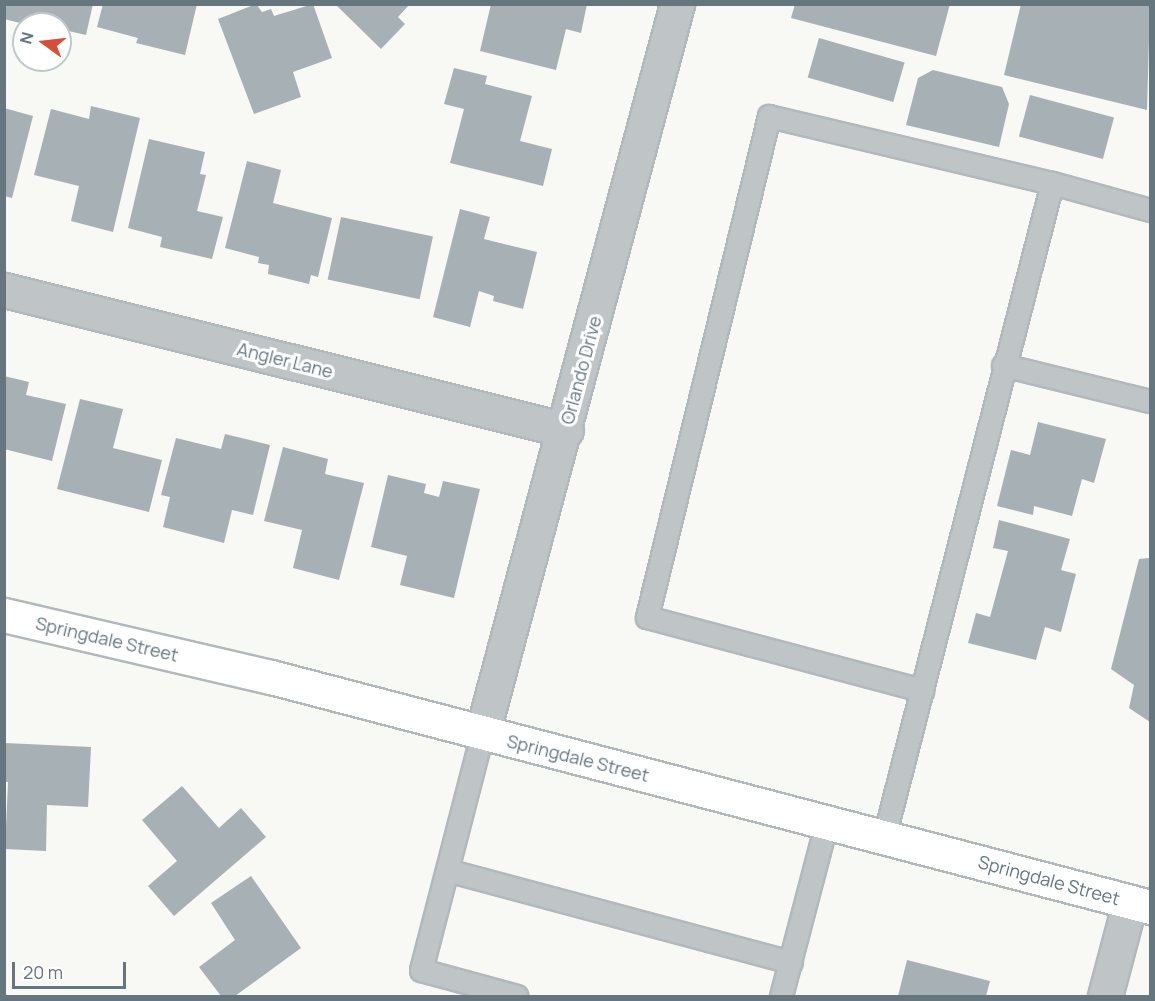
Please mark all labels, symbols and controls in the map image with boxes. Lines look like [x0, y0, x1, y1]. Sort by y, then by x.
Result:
north arrow [12, 12, 72, 72]
text: N [14, 29, 39, 46]
street label: Orlando Drive [556, 313, 606, 427]
street label: Angler Lane [235, 338, 335, 382]
street label: Springdale Street [34, 612, 180, 666]
street label: Springdale Street [505, 730, 651, 786]
street label: Springdale Street [976, 851, 1122, 909]
scale bar [15, 950, 129, 988]
text: 20 m [23, 960, 63, 984]

